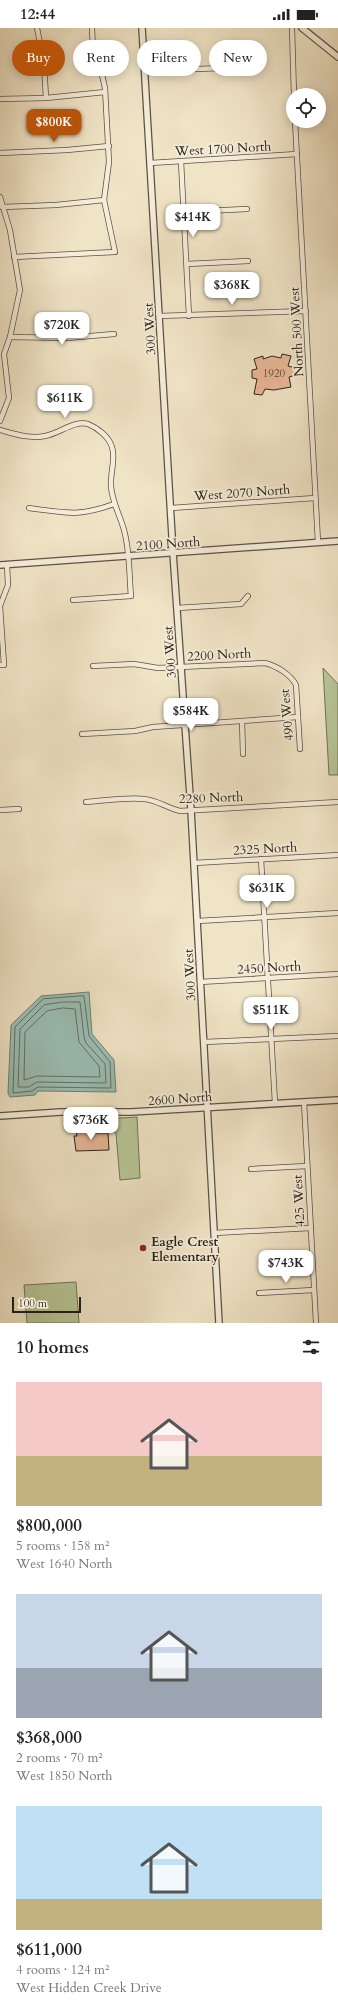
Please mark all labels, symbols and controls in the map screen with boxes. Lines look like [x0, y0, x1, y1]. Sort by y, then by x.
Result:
text: 12:44 [20, 4, 55, 24]
chip: Buy [12, 40, 65, 76]
chip: Rent [73, 40, 129, 76]
chip: Filters [137, 40, 201, 76]
chip: New [209, 40, 267, 76]
map controls [286, 88, 326, 128]
button: locate [286, 88, 326, 128]
pin: $800K [26, 109, 82, 143]
text: $800K [35, 113, 73, 131]
street label: West 1700 North [173, 137, 272, 161]
pin: $414K [165, 204, 221, 238]
text: $414K [174, 208, 212, 226]
pin: $368K [204, 272, 260, 306]
text: $368K [213, 276, 251, 294]
street label: North 500 West [286, 287, 308, 377]
street label: 300 West [140, 302, 160, 355]
pin: $720K [34, 312, 90, 346]
text: $720K [43, 316, 81, 334]
house number: 1920 [263, 366, 286, 381]
pin: $611K [37, 385, 93, 419]
text: $611K [46, 389, 84, 407]
street label: West 2070 North [192, 481, 291, 505]
street label: 2100 North [135, 533, 201, 555]
street label: 300 West [159, 625, 181, 679]
street label: 2200 North [187, 644, 252, 666]
street label: 490 West [276, 688, 298, 742]
pin: $584K [163, 698, 219, 732]
text: $584K [172, 702, 210, 720]
street label: 2280 North [179, 788, 243, 808]
street label: 2325 North [233, 838, 298, 860]
pin: $631K [239, 875, 295, 909]
text: $631K [248, 879, 286, 897]
street label: 300 West [180, 948, 200, 1001]
street label: 2450 North [237, 957, 302, 979]
pin: $511K [243, 997, 299, 1031]
text: $511K [252, 1001, 290, 1019]
street label: 2600 North [147, 1088, 213, 1110]
pin: $736K [63, 1107, 119, 1141]
text: $736K [72, 1111, 110, 1129]
street label: 425 West [289, 1174, 309, 1227]
place label: Eagle Crest Elementary [151, 1233, 219, 1266]
marker: Eagle Crest Elementary [138, 1243, 148, 1253]
pin: $743K [258, 1250, 314, 1284]
text: $743K [267, 1254, 305, 1272]
scale bar [12, 1295, 81, 1314]
text: 100 m [18, 1296, 47, 1311]
text: 10 homes [16, 1336, 89, 1359]
icon: filters [300, 1336, 322, 1358]
icon: home [133, 1408, 205, 1480]
text: $800,000 [16, 1514, 82, 1537]
text: 5 rooms · 158 m² [16, 1537, 109, 1555]
text: West 1640 North [16, 1555, 112, 1573]
icon: home [133, 1620, 205, 1692]
text: $368,000 [16, 1726, 82, 1749]
text: 2 rooms · 70 m² [16, 1749, 103, 1767]
text: West 1850 North [16, 1767, 112, 1785]
icon: home [133, 1832, 205, 1904]
text: $611,000 [16, 1938, 82, 1961]
text: 4 rooms · 124 m² [16, 1961, 109, 1979]
text: West Hidden Creek Drive [16, 1979, 162, 1997]

